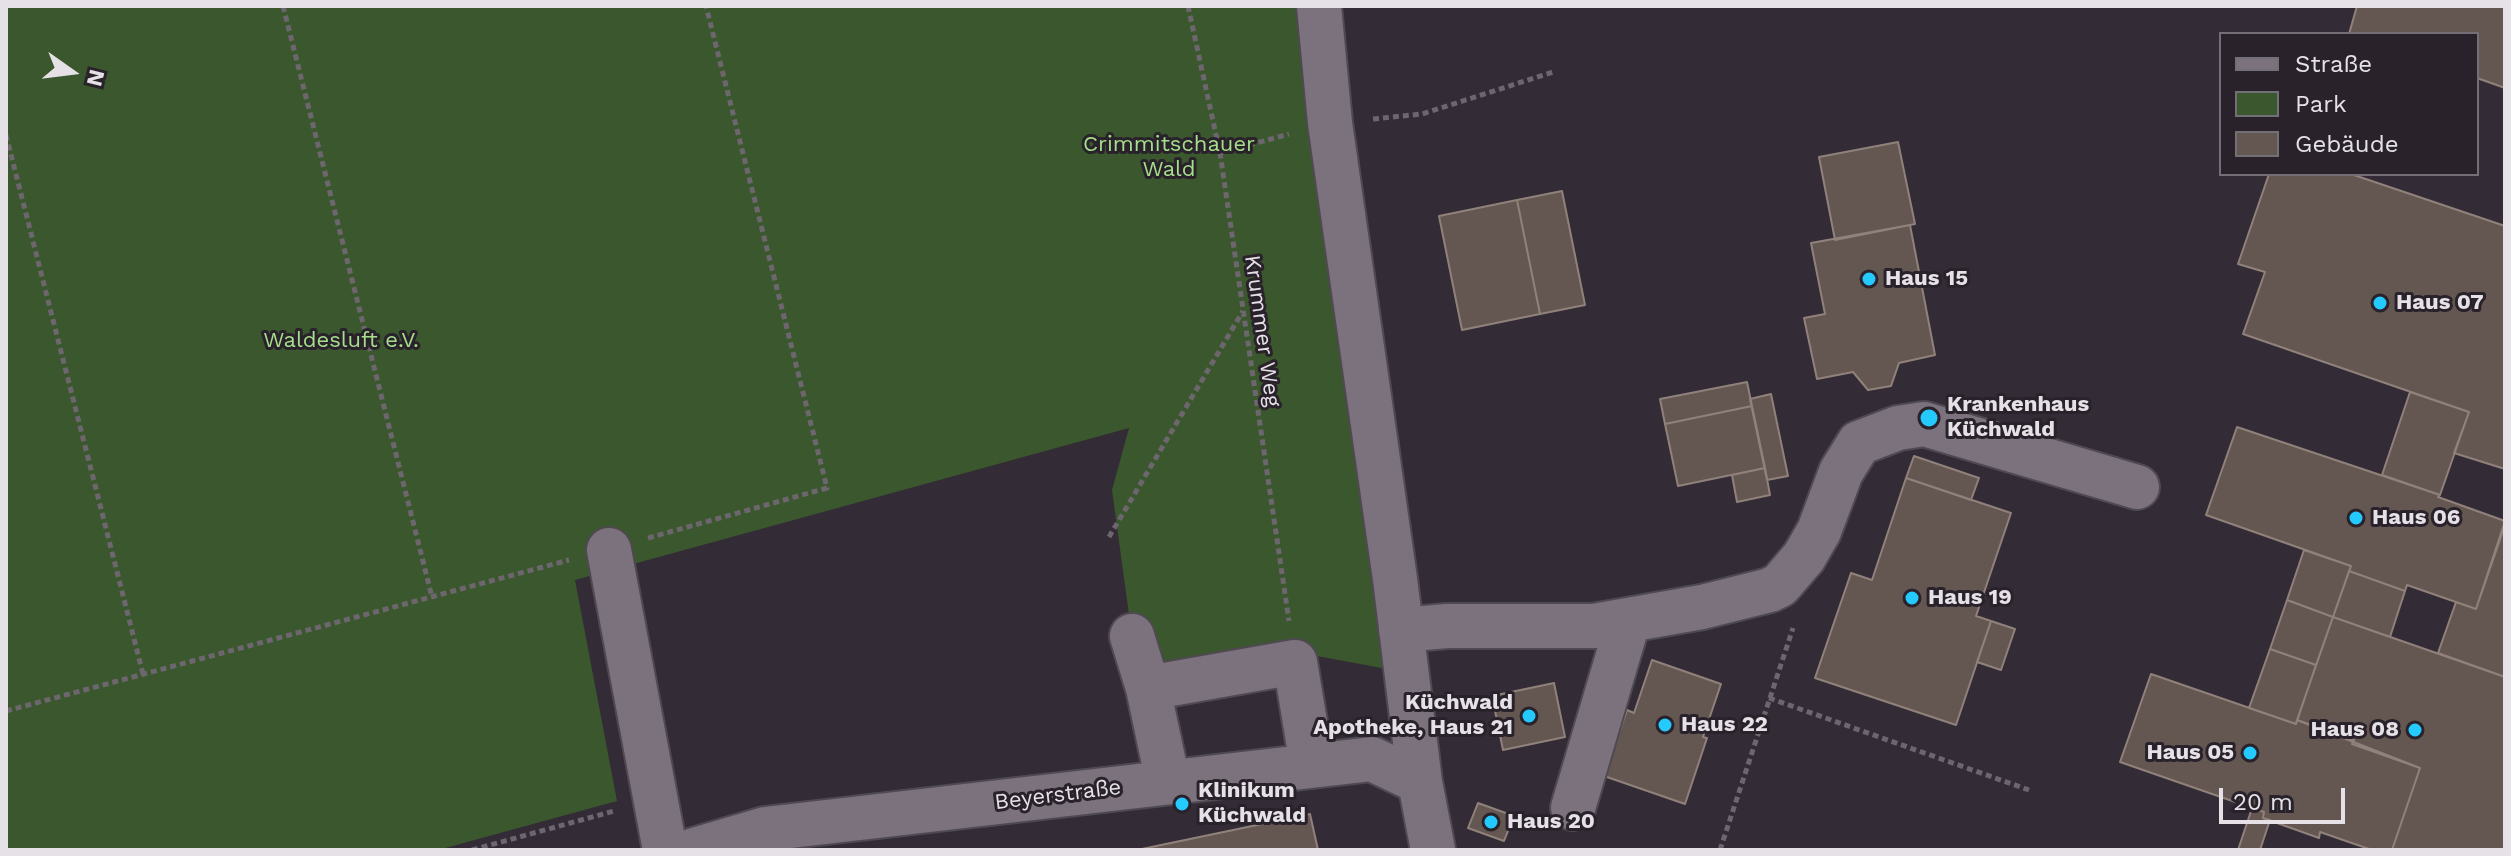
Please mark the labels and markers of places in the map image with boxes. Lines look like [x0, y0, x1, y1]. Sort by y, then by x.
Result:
place label: Haus 15 [1885, 266, 1968, 292]
marker: Haus 15 [1860, 270, 1878, 288]
place label: Haus 07 [2396, 290, 2484, 316]
marker: Haus 07 [2371, 294, 2389, 312]
place label: Krankenhaus Küchwald [1947, 392, 2089, 444]
marker: Krankenhaus Küchwald [1918, 407, 1940, 429]
place label: Haus 06 [2372, 505, 2460, 531]
marker: Haus 06 [2347, 509, 2365, 527]
place label: Haus 19 [1928, 585, 2012, 611]
marker: Haus 19 [1903, 589, 1921, 607]
place label: Küchwald Apotheke, Haus 21 [1313, 690, 1513, 742]
marker: Küchwald Apotheke, Haus 21 [1520, 707, 1538, 725]
place label: Haus 22 [1681, 712, 1768, 738]
marker: Haus 22 [1656, 716, 1674, 734]
place label: Haus 08 [2310, 717, 2399, 743]
marker: Haus 08 [2406, 721, 2424, 739]
place label: Haus 05 [2146, 740, 2234, 766]
marker: Haus 05 [2241, 744, 2259, 762]
place label: Klinikum Küchwald [1198, 778, 1306, 830]
marker: Klinikum Küchwald [1173, 795, 1191, 813]
place label: Haus 20 [1507, 809, 1595, 835]
marker: Haus 20 [1482, 813, 1500, 831]

